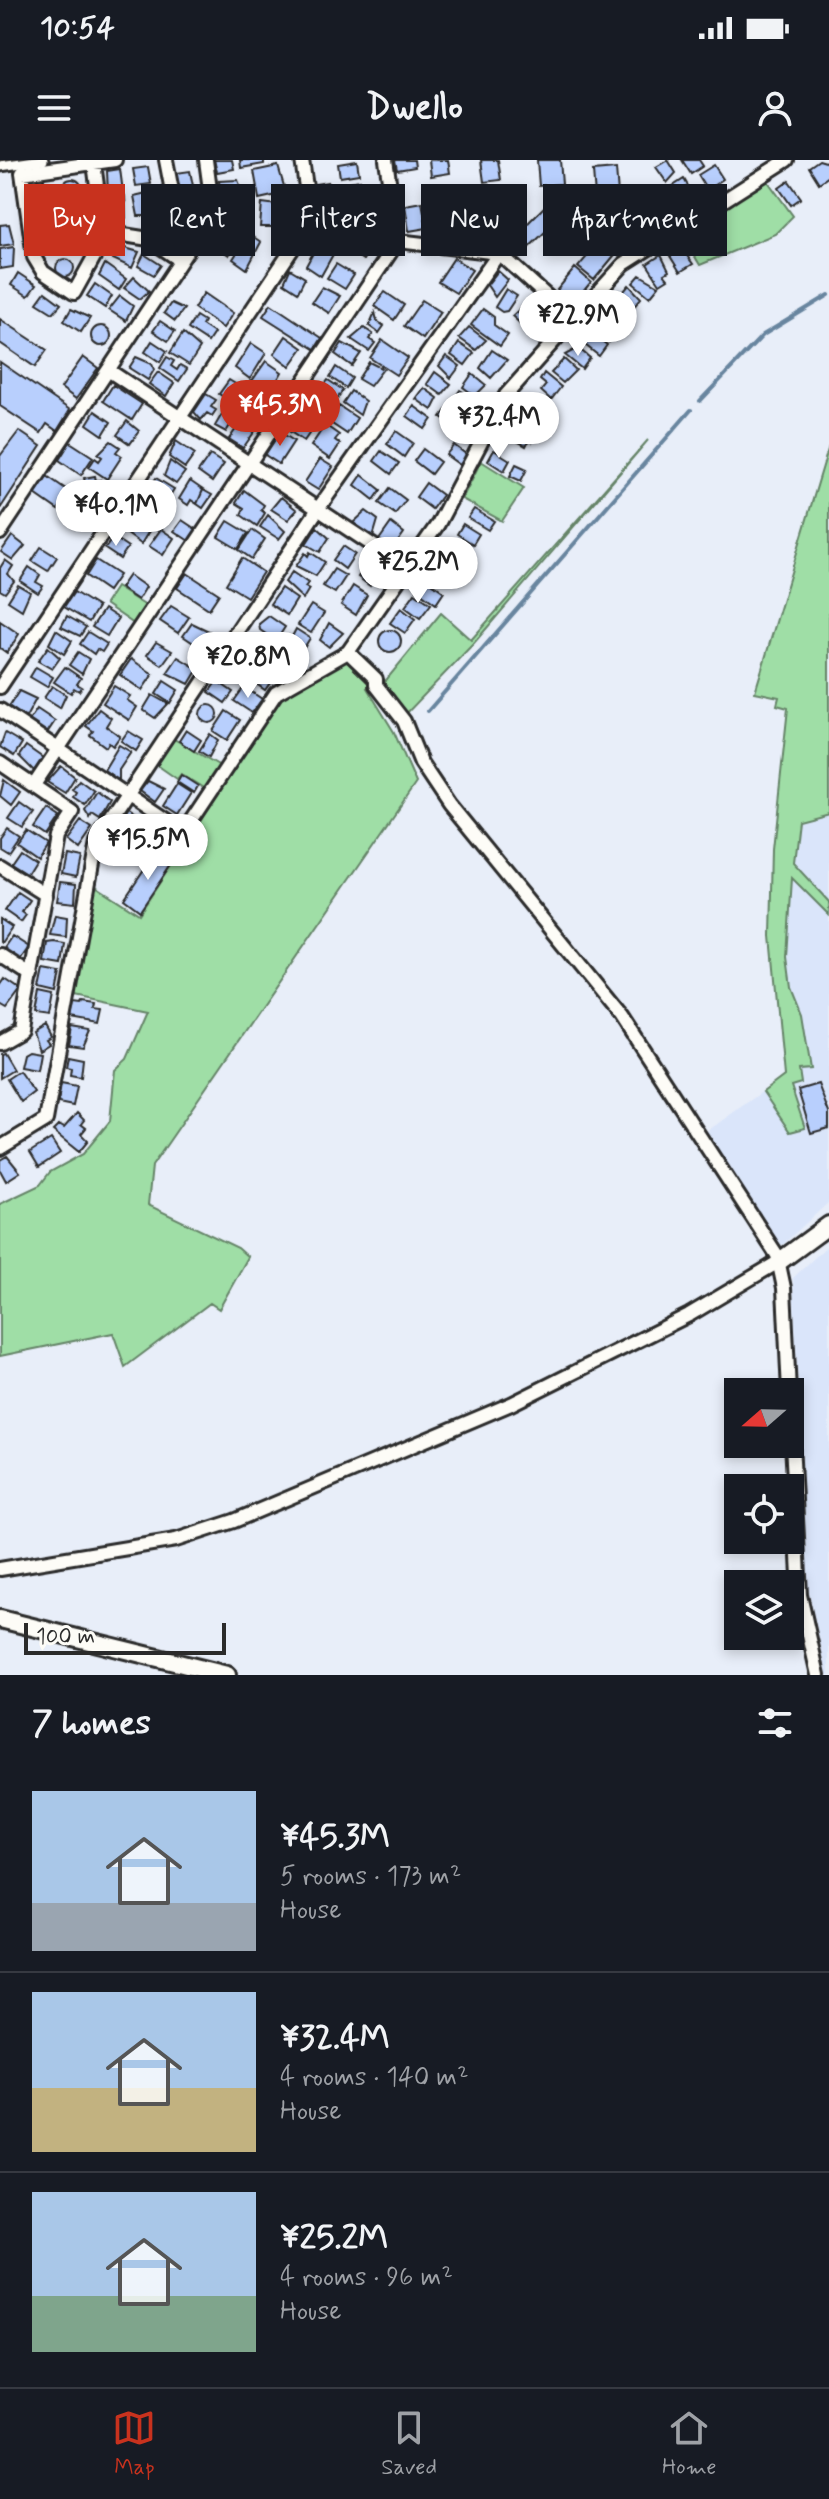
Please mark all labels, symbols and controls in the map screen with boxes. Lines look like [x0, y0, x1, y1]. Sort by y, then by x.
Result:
text: 10:54 [40, 9, 115, 48]
text: Dwello [366, 85, 463, 132]
icon: menu [32, 86, 76, 130]
icon: person [753, 86, 797, 130]
chip: Buy [24, 184, 125, 256]
chip: Rent [141, 184, 255, 256]
chip: Filters [271, 184, 405, 256]
chip: New [421, 184, 527, 256]
chip: Apartment [543, 184, 727, 256]
pin: ¥22.9M [513, 290, 643, 358]
text: ¥22.9M [537, 299, 619, 333]
pin: ¥45.3M [215, 380, 345, 448]
text: ¥45.3M [238, 389, 322, 423]
pin: ¥32.4M [434, 392, 564, 460]
text: ¥32.4M [457, 401, 541, 435]
pin: ¥40.1M [51, 480, 181, 548]
text: ¥40.1M [74, 489, 158, 523]
pin: ¥25.2M [353, 537, 483, 605]
text: ¥25.2M [377, 546, 459, 580]
pin: ¥20.8M [183, 632, 313, 700]
text: ¥20.8M [205, 641, 291, 675]
pin: ¥15.5M [83, 814, 213, 882]
text: ¥15.5M [106, 823, 190, 857]
north arrow [724, 1378, 804, 1458]
map controls [724, 1378, 804, 1650]
button: locate [724, 1474, 804, 1554]
button: layers [724, 1570, 804, 1650]
scale bar [24, 1619, 226, 1655]
text: 100 m [36, 1623, 95, 1651]
text: 7 homes [32, 1701, 151, 1746]
icon: filters [753, 1701, 797, 1745]
text: ¥45.3M [280, 1815, 390, 1860]
icon: home [96, 1823, 192, 1919]
text: 5 rooms · 173 m² [280, 1860, 461, 1894]
text: House [280, 1894, 341, 1928]
text: ¥32.4M [280, 2016, 390, 2061]
icon: home [96, 2024, 192, 2120]
text: 4 rooms · 140 m² [280, 2061, 469, 2095]
text: House [280, 2095, 341, 2129]
text: ¥25.2M [280, 2216, 388, 2261]
icon: home [96, 2224, 192, 2320]
text: 4 rooms · 96 m² [280, 2261, 453, 2295]
text: House [280, 2295, 341, 2329]
tab: Map [112, 2406, 156, 2482]
tab: Saved [381, 2406, 437, 2482]
tab: Home [662, 2406, 717, 2482]

